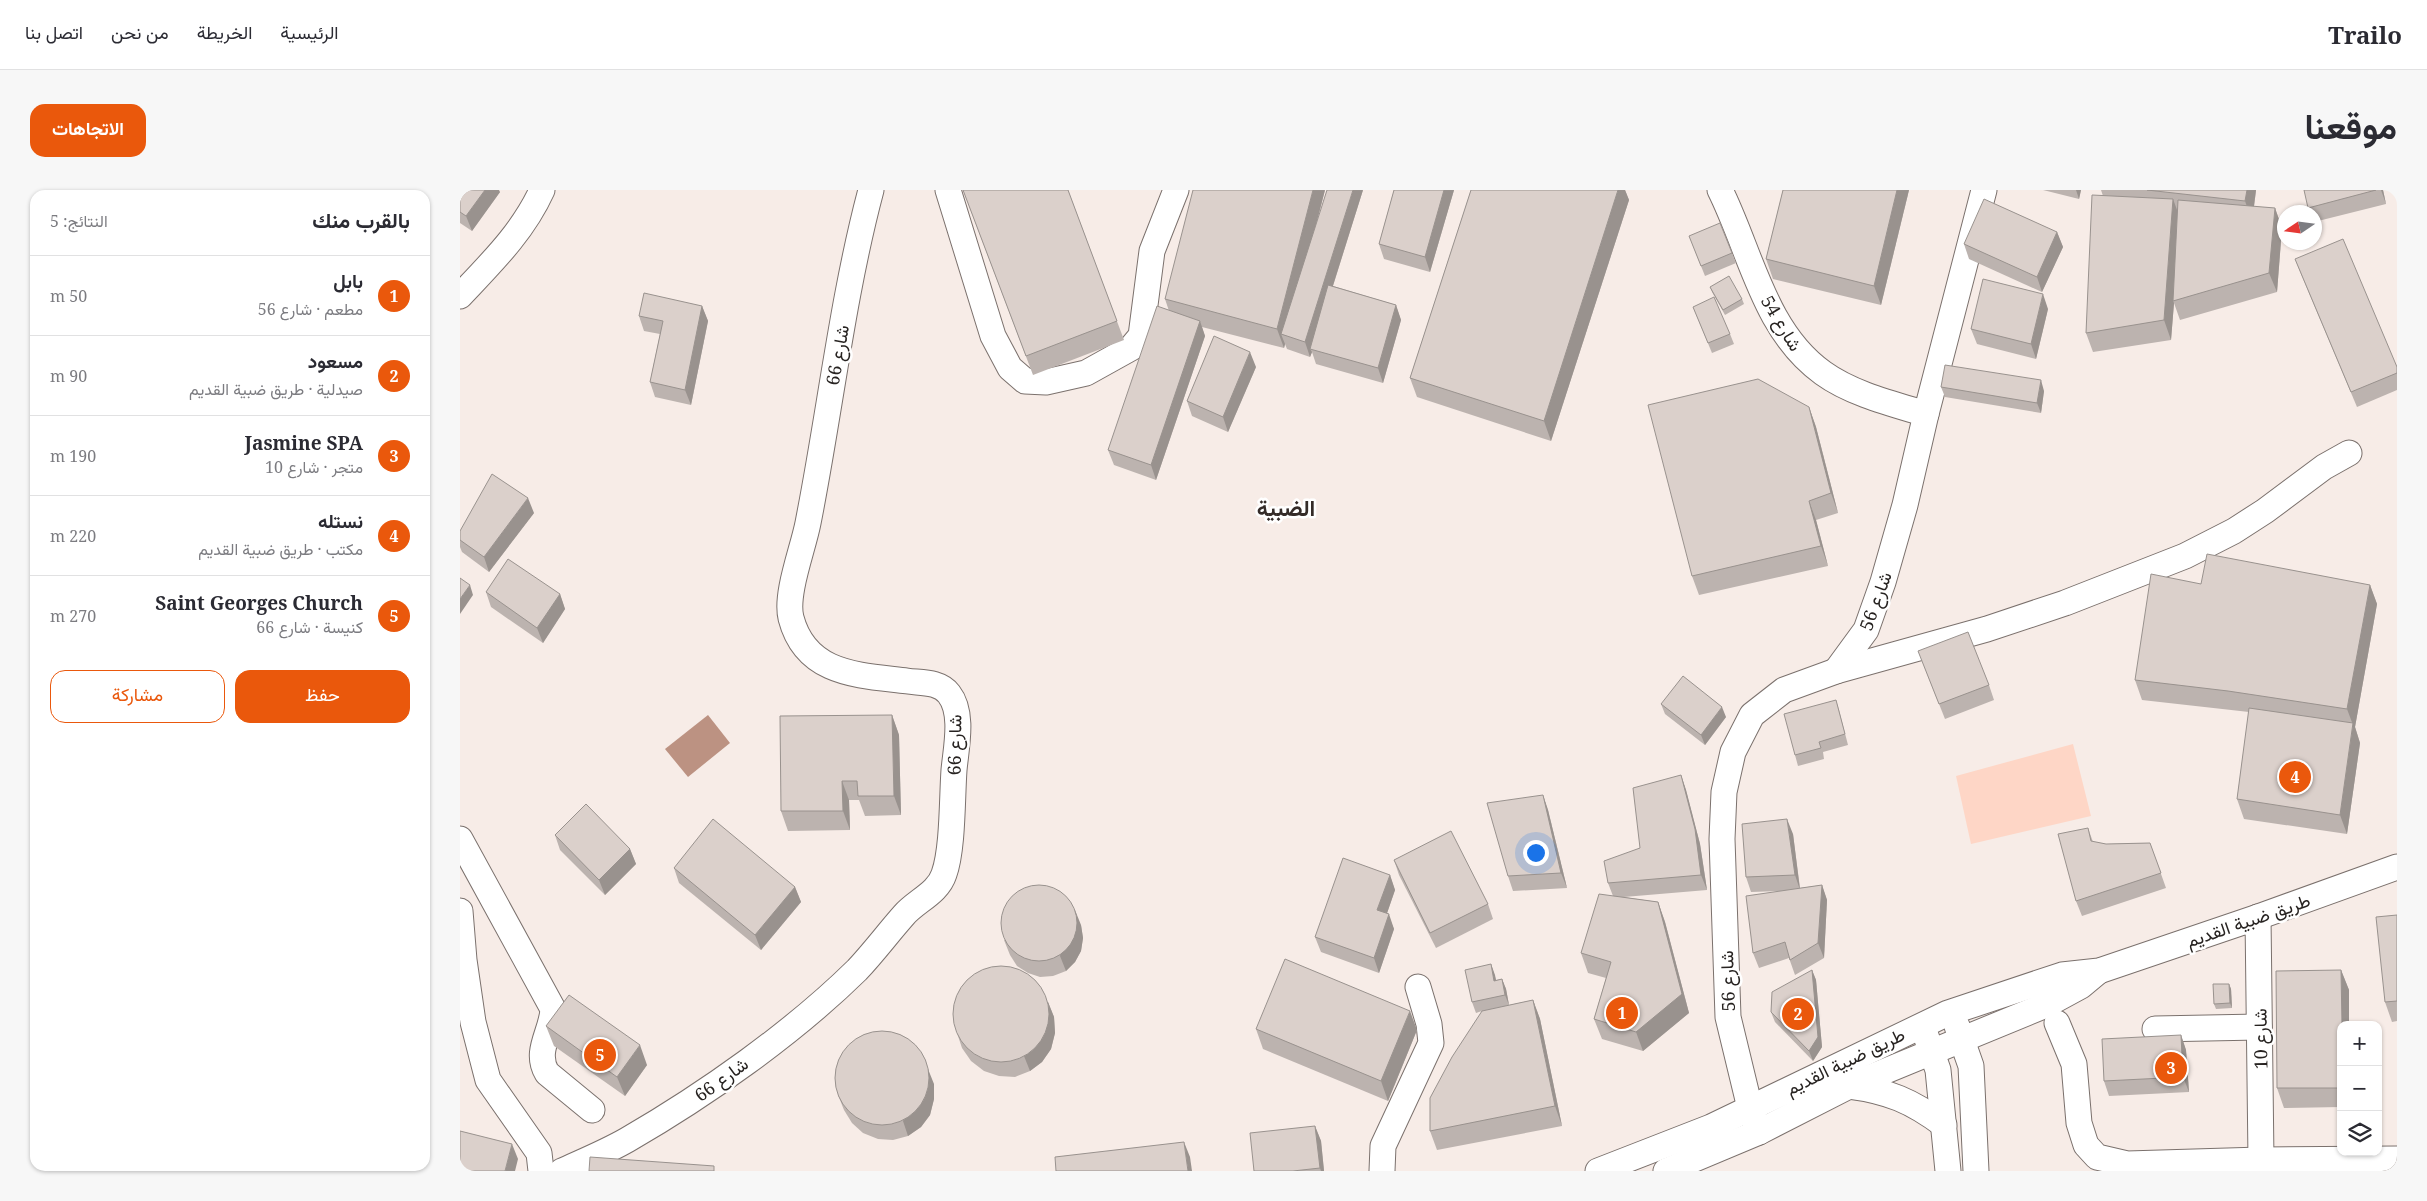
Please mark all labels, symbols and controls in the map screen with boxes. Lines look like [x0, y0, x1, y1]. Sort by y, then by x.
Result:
text: Trailo [2328, 18, 2402, 51]
text: اتصل بنا [25, 20, 83, 44]
text: من نحن [111, 20, 169, 44]
text: الخريطة [197, 20, 252, 44]
text: الرئيسية [280, 20, 339, 44]
text: موقعنا [2304, 102, 2397, 149]
button: الاتجاهات [30, 104, 146, 157]
north arrow [2277, 205, 2322, 250]
text: بالقرب منك [312, 206, 410, 234]
text: النتائج: 5 [50, 210, 108, 232]
text: بابل [333, 268, 363, 294]
text: 50 m [50, 285, 87, 307]
text: 1 [389, 285, 399, 307]
street label: شارع 54 [1755, 291, 1808, 356]
text: مطعم · شارع 56 [258, 298, 363, 320]
street label: شارع 66 [820, 323, 855, 387]
text: مسعود [308, 348, 363, 374]
text: 90 m [50, 365, 87, 387]
text: 2 [389, 365, 399, 387]
text: صيدلية · طريق ضبية القديم [189, 378, 363, 400]
text: Jasmine SPA [245, 430, 363, 456]
text: 190 m [50, 445, 96, 467]
text: 3 [389, 445, 399, 467]
text: متجر · شارع 10 [265, 456, 363, 478]
district label: الضبية [1257, 492, 1315, 522]
text: نستله [318, 508, 363, 534]
text: 220 m [50, 525, 96, 547]
text: 4 [389, 525, 399, 547]
text: مكتب · طريق ضبية القديم [198, 538, 363, 560]
street label: شارع 56 [1853, 568, 1898, 634]
text: Saint Georges Church [155, 590, 363, 616]
text: 270 m [50, 605, 96, 627]
text: 5 [389, 605, 399, 627]
text: كنيسة · شارع 66 [256, 616, 363, 638]
button: مشاركة [50, 670, 225, 723]
button: حفظ [235, 670, 410, 723]
street label: شارع 66 [941, 714, 968, 776]
pin: 4 [2279, 758, 2311, 796]
your location [1523, 840, 1549, 866]
street label: طريق ضبية القديم [2183, 888, 2313, 953]
street label: شارع 56 [1714, 950, 1741, 1012]
pin: 1 [1606, 994, 1638, 1032]
pin: 2 [1782, 995, 1814, 1033]
street label: شارع 10 [2247, 1008, 2274, 1070]
map controls [2337, 1021, 2382, 1156]
button: + [2337, 1021, 2382, 1066]
street label: طريق ضبية القديم [1782, 1022, 1909, 1101]
pin: 5 [584, 1036, 616, 1074]
pin: 3 [2155, 1049, 2187, 1087]
street label: شارع 66 [689, 1051, 753, 1107]
button: − [2337, 1066, 2382, 1111]
button: layers [2337, 1111, 2382, 1156]

